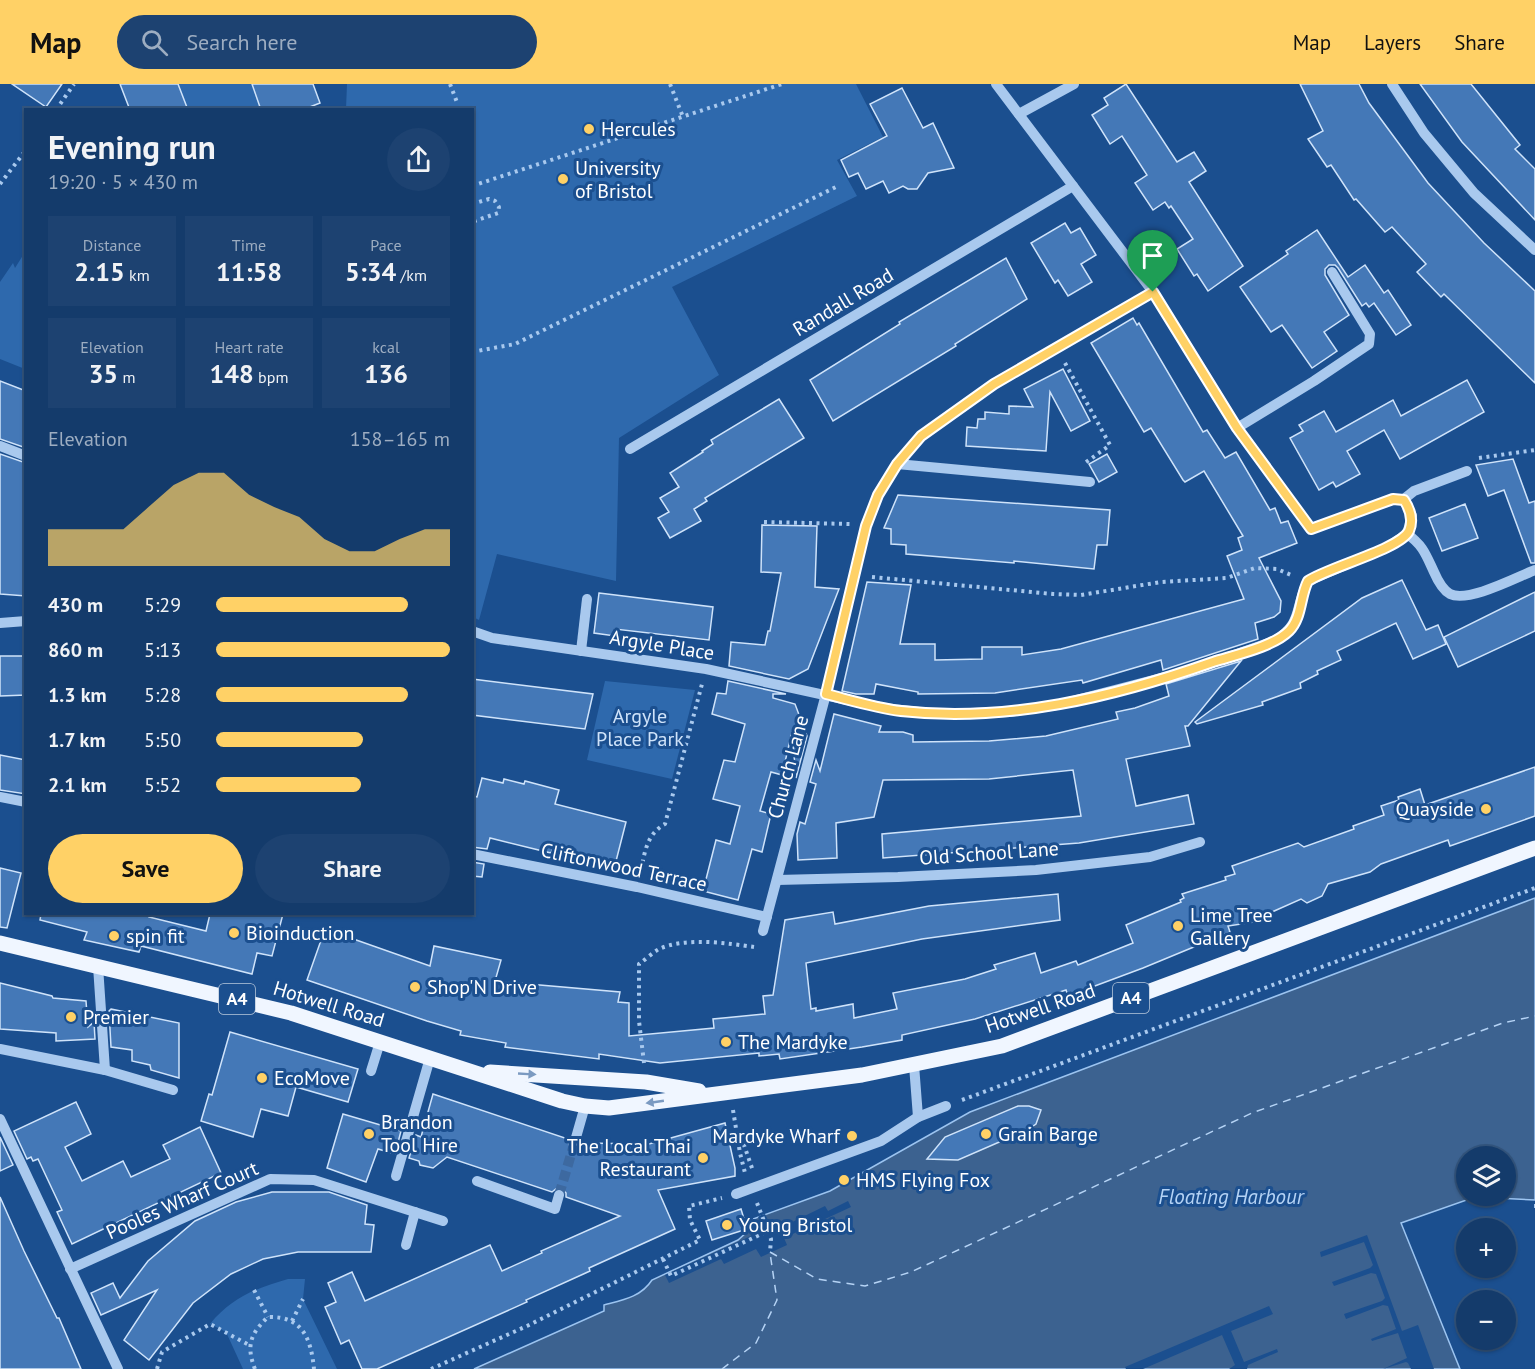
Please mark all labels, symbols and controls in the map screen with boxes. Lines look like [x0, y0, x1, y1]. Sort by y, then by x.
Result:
search box [117, 15, 537, 69]
text: Map [30, 24, 81, 61]
icon: search [138, 26, 171, 59]
text: Search here [186, 28, 297, 56]
text: Map [1293, 29, 1331, 56]
text: Layers [1364, 29, 1421, 56]
text: Share [1454, 29, 1505, 56]
place label: Hercules [601, 116, 676, 142]
marker: Hercules [582, 122, 596, 136]
text: Evening run [48, 125, 216, 168]
button: share [387, 128, 450, 191]
place label: University of Bristol [575, 155, 661, 204]
text: 19:20 · 5 × 430 m [48, 169, 198, 195]
marker: University of Bristol [556, 172, 570, 186]
pin [1127, 230, 1178, 292]
text: Distance [83, 235, 141, 255]
text: Time [232, 235, 266, 255]
text: Pace [370, 235, 402, 255]
icon: arrive [1136, 239, 1169, 272]
text: 2.15 [74, 255, 125, 288]
text: 11:58 [216, 255, 282, 288]
text: 5:34 [345, 255, 396, 288]
street label: Randall Road [788, 262, 898, 342]
text: km [125, 265, 150, 285]
text: /km [396, 265, 427, 285]
text: Elevation [80, 337, 144, 357]
text: Heart rate [214, 337, 284, 357]
text: kcal [372, 337, 400, 357]
text: 35 [89, 357, 118, 390]
text: 148 [210, 357, 254, 390]
text: 136 [364, 357, 408, 390]
text: m [118, 367, 135, 387]
text: bpm [254, 367, 288, 387]
text: Elevation [48, 426, 128, 452]
text: 158–165 m [350, 426, 450, 452]
text: 430 m [48, 592, 103, 618]
text: 5:29 [144, 592, 181, 618]
street label: Argyle Place [608, 624, 716, 666]
text: 860 m [48, 637, 103, 663]
text: 5:13 [144, 637, 181, 663]
text: 1.3 km [48, 682, 107, 708]
text: 5:28 [144, 682, 181, 708]
park label: Argyle Place Park [596, 703, 684, 752]
street label: Church Lane [762, 712, 814, 822]
text: 1.7 km [48, 727, 106, 753]
text: 5:50 [144, 727, 181, 753]
text: 2.1 km [48, 772, 107, 798]
text: 5:52 [144, 772, 181, 798]
place label: Quayside [1396, 796, 1474, 822]
marker: Quayside [1479, 802, 1493, 816]
button: Save [48, 834, 243, 903]
button: Share [255, 834, 450, 903]
street label: Old School Lane [918, 835, 1060, 871]
street label: Cliftonwood Terrace [539, 837, 709, 897]
place label: Lime Tree Gallery [1190, 902, 1273, 951]
marker: Lime Tree Gallery [1171, 919, 1185, 933]
place label: Bioinduction [246, 920, 354, 946]
place label: spin fit [126, 923, 185, 949]
marker: Bioinduction [227, 926, 241, 940]
marker: spin fit [107, 929, 121, 943]
place label: Shop'N Drive [427, 974, 537, 1000]
street label: Hotwell Road [270, 975, 388, 1033]
street label: Hotwell Road [981, 977, 1099, 1039]
marker: Shop'N Drive [408, 980, 422, 994]
road number: A4 [1113, 983, 1149, 1013]
road number: A4 [219, 984, 255, 1014]
place label: Premier [83, 1004, 149, 1030]
marker: Premier [64, 1010, 78, 1024]
place label: The Mardyke [738, 1029, 848, 1055]
marker: The Mardyke [719, 1035, 733, 1049]
place label: EcoMove [274, 1065, 350, 1091]
one-way arrow [518, 1070, 537, 1079]
marker: EcoMove [255, 1071, 269, 1085]
one-way arrow [646, 1097, 665, 1106]
place label: Brandon Tool Hire [381, 1109, 458, 1158]
place label: Grain Barge [998, 1121, 1098, 1147]
place label: Mardyke Wharf [712, 1123, 842, 1149]
marker: Brandon Tool Hire [362, 1127, 376, 1141]
marker: Grain Barge [979, 1127, 993, 1141]
marker: Mardyke Wharf [845, 1129, 859, 1143]
place label: The Local Thai Restaurant [567, 1133, 691, 1182]
map controls [1456, 1146, 1516, 1350]
button: layers [1456, 1146, 1516, 1206]
marker: The Local Thai Restaurant [696, 1151, 710, 1165]
street label: Pooles Wharf Court [102, 1155, 262, 1245]
place label: HMS Flying Fox [856, 1167, 990, 1193]
marker: HMS Flying Fox [837, 1173, 851, 1187]
water label: Floating Harbour [1158, 1183, 1306, 1210]
place label: Young Bristol [739, 1212, 853, 1238]
marker: Young Bristol [720, 1218, 734, 1232]
button: + [1456, 1218, 1516, 1278]
button: − [1456, 1290, 1516, 1350]

